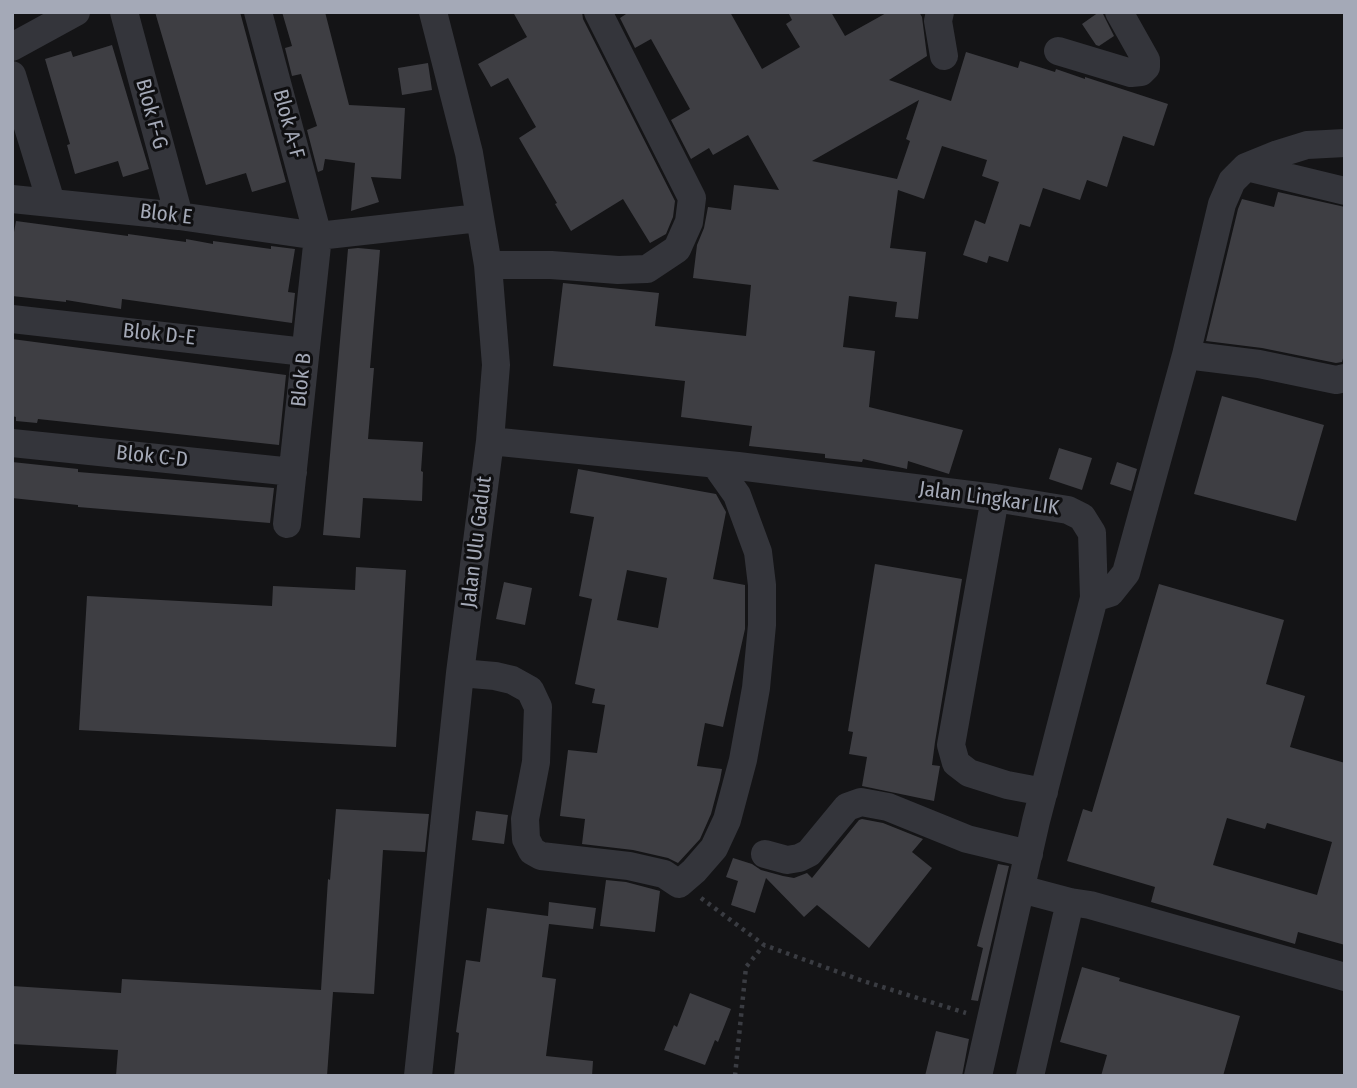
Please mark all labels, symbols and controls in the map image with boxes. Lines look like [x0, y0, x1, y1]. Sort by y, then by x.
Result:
street label: Blok F-G [130, 76, 172, 152]
street label: Blok A-F [267, 87, 309, 161]
street label: Blok E [138, 199, 194, 231]
street label: Blok D-E [122, 319, 196, 351]
street label: Blok B [287, 352, 317, 408]
street label: Blok C-D [115, 441, 189, 473]
street label: Jalan Ulu Gadut [456, 475, 498, 609]
street label: Jalan Lingkar LIK [917, 477, 1061, 521]

